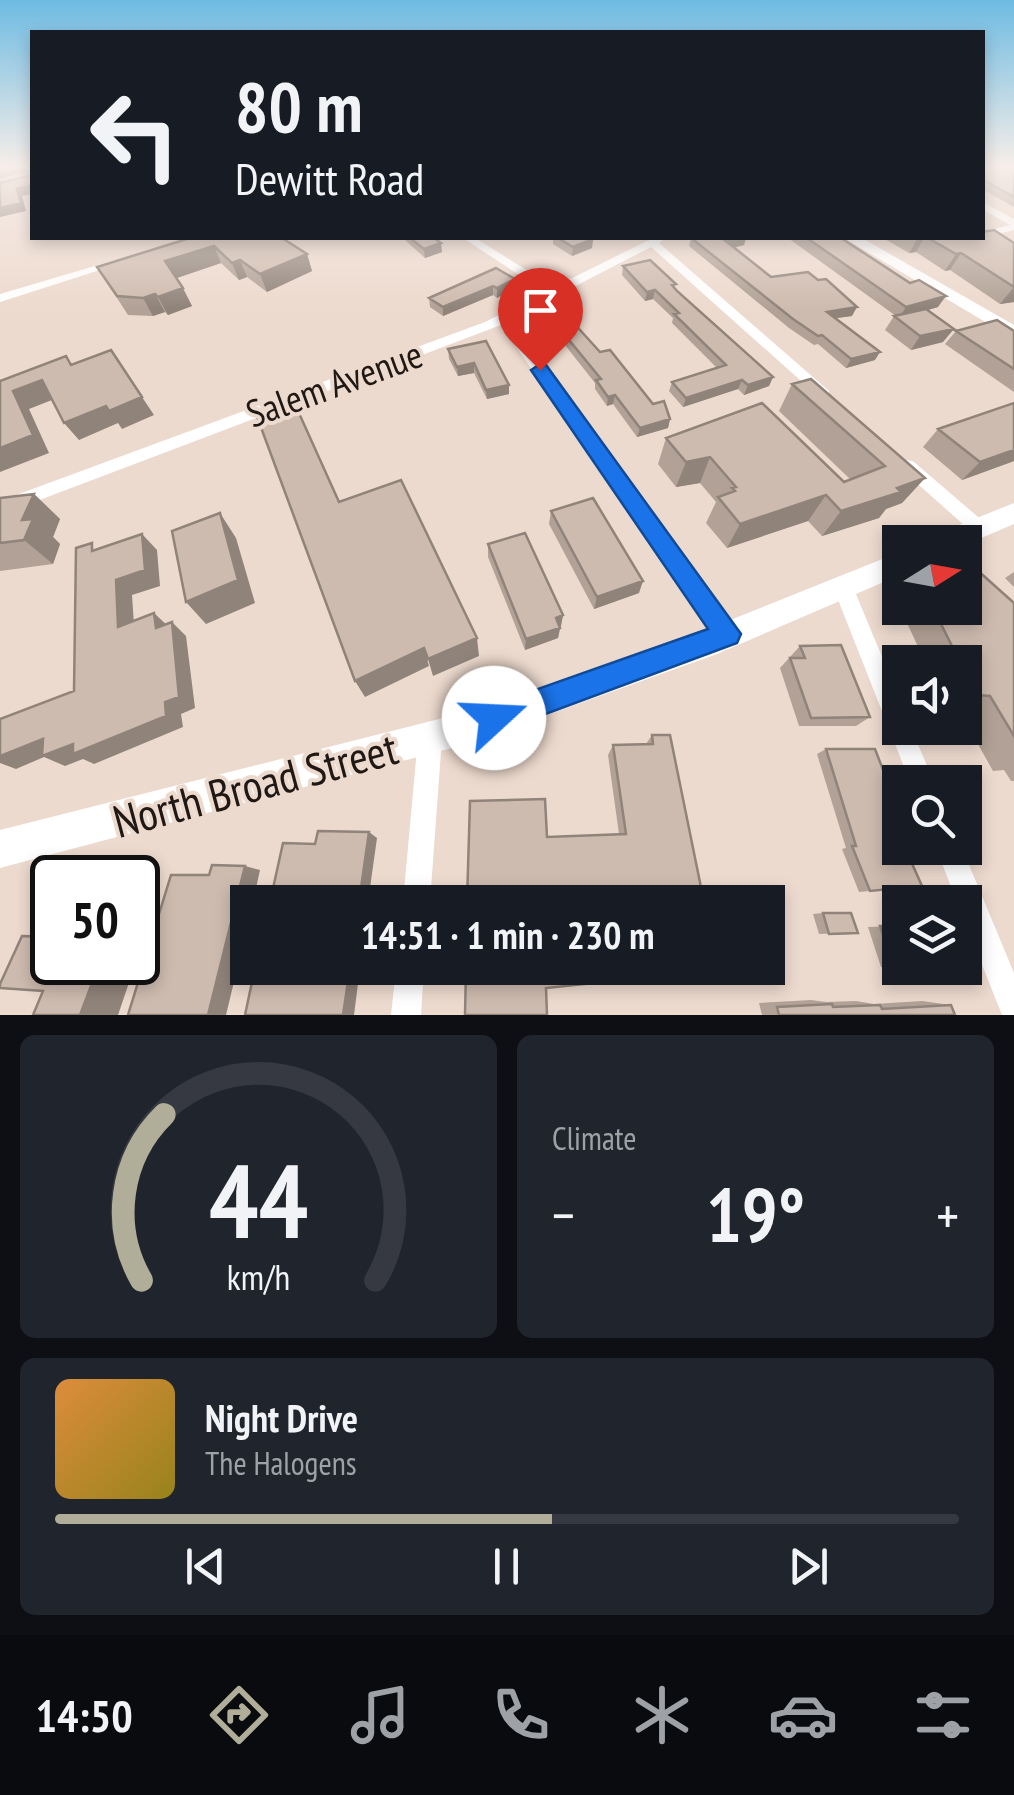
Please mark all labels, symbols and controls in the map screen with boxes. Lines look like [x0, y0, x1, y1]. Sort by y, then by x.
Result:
text: 80 m [235, 61, 363, 151]
icon: left [70, 70, 200, 200]
text: Dewitt Road [235, 149, 424, 207]
pin [498, 268, 583, 371]
icon: arrive [513, 283, 568, 338]
street label: Salem Avenue [239, 329, 429, 437]
north arrow [882, 525, 982, 625]
map controls [882, 525, 982, 985]
button: sound [882, 645, 982, 745]
position arrow [442, 666, 546, 770]
street label: North Broad Street [107, 718, 404, 850]
button: search [882, 765, 982, 865]
speed limit sign: 50 [30, 855, 160, 985]
button: layers [882, 885, 982, 985]
text: 14:51 · 1 min · 230 m [361, 910, 654, 959]
text: Climate [552, 1117, 636, 1159]
text: 44 [209, 1132, 308, 1267]
text: 19° [706, 1166, 805, 1263]
text: − [552, 1179, 575, 1250]
text: + [936, 1179, 959, 1250]
text: km/h [227, 1254, 290, 1300]
text: Night Drive [205, 1393, 358, 1442]
text: The Halogens [205, 1442, 357, 1484]
icon: previous [178, 1539, 233, 1594]
icon: pause [479, 1539, 534, 1594]
icon: next [781, 1539, 836, 1594]
icon: directions [204, 1680, 274, 1750]
icon: music [345, 1680, 415, 1750]
icon: phone [486, 1680, 556, 1750]
icon: climate [627, 1680, 697, 1750]
icon: car [768, 1680, 838, 1750]
icon: filters [908, 1680, 978, 1750]
text: 14:50 [35, 1686, 133, 1744]

